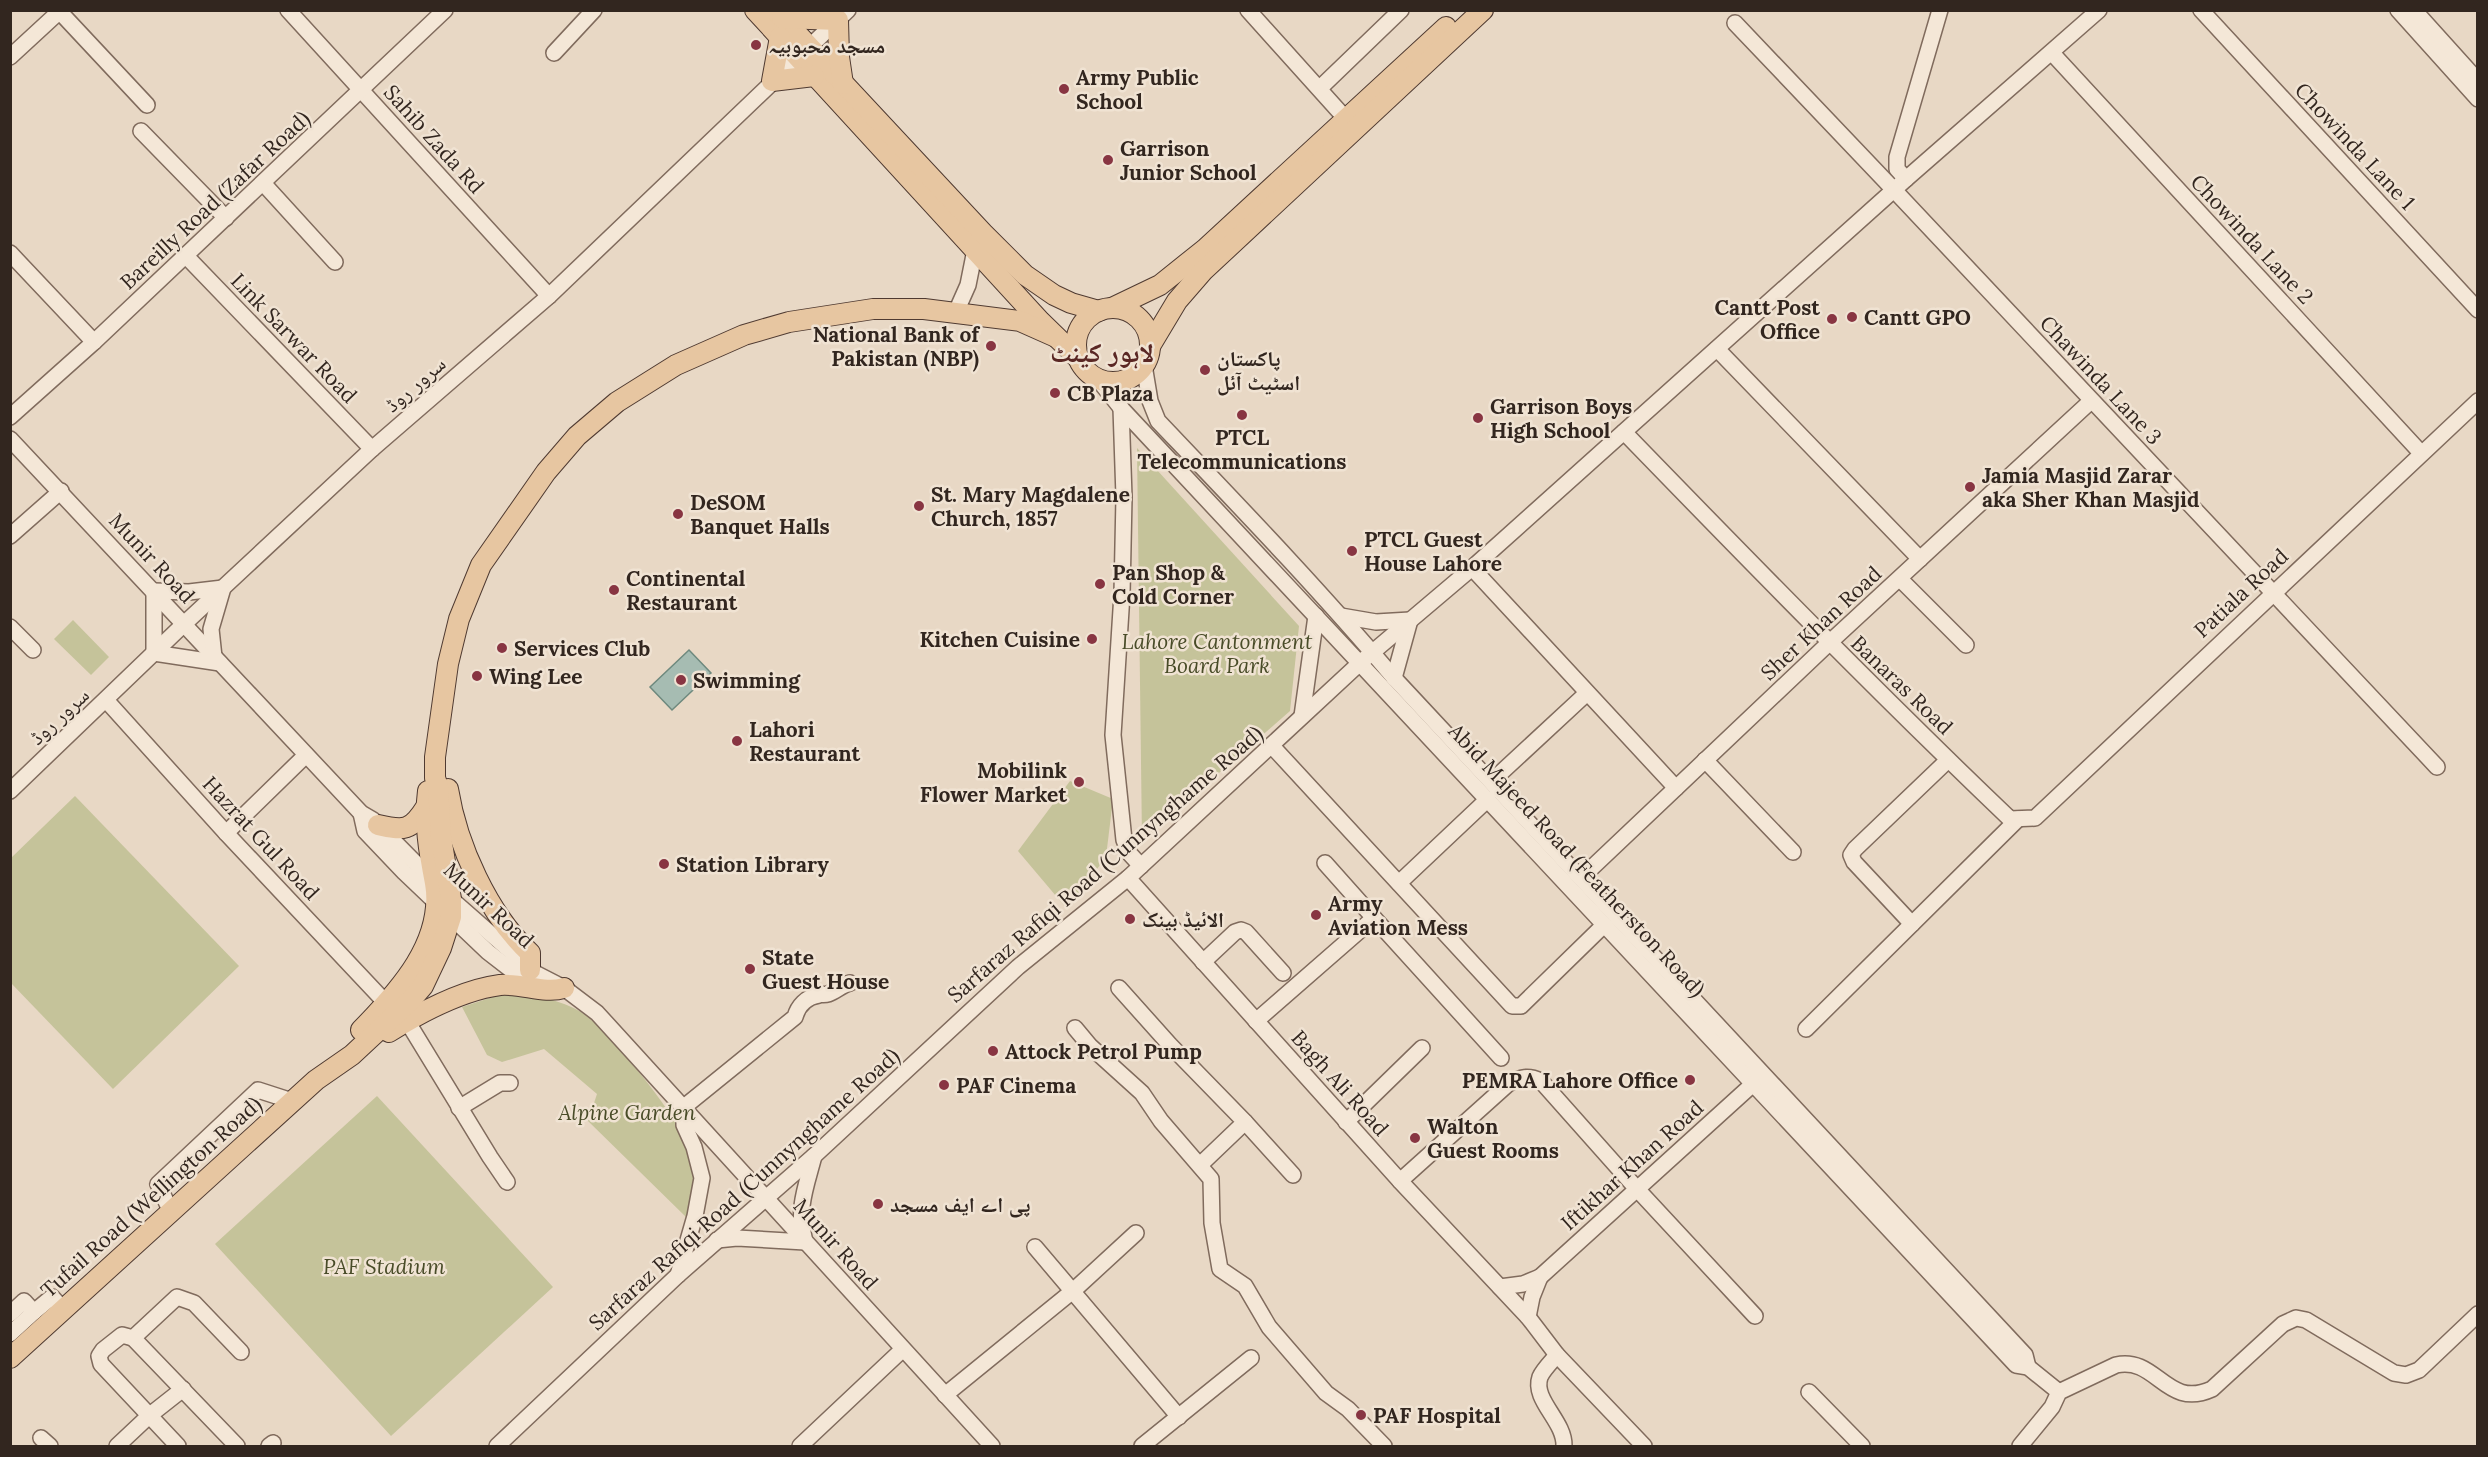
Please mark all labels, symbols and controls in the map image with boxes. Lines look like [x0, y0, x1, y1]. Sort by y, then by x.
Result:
place label: مسجد محبوبیہ [768, 32, 885, 59]
marker: مسجد محبوبیہ [749, 38, 763, 52]
place label: Army Public School [1076, 64, 1199, 115]
street label: Chowinda Lane 1 [2289, 77, 2421, 215]
street label: Sahib Zada Rd [378, 79, 490, 199]
marker: Army Public School [1057, 82, 1071, 96]
street label: Bareilly Road (Zafar Road) [114, 105, 316, 295]
place label: Garrison Junior School [1120, 135, 1257, 186]
marker: Garrison Junior School [1101, 153, 1115, 167]
street label: Chowinda Lane 2 [2185, 168, 2319, 310]
street label: Link Sarwar Road [225, 267, 363, 409]
place label: Cantt Post Office [1715, 294, 1820, 345]
place label: Cantt GPO [1864, 304, 1971, 331]
marker: Cantt GPO [1845, 310, 1859, 324]
street label: Chawinda Lane 3 [2034, 310, 2168, 450]
marker: Cantt Post Office [1825, 312, 1839, 326]
place label: National Bank of Pakistan (NBP) [813, 321, 980, 372]
district label: لاہور کینٹ [1050, 335, 1154, 369]
marker: National Bank of Pakistan (NBP) [984, 339, 998, 353]
place label: پاکستان اسٹیٹ آئل [1217, 345, 1300, 396]
street label: سرور روڈ [379, 350, 451, 418]
marker: پاکستان اسٹیٹ آئل [1198, 363, 1212, 377]
place label: CB Plaza [1067, 380, 1154, 407]
marker: CB Plaza [1048, 386, 1062, 400]
place label: Garrison Boys High School [1490, 393, 1632, 444]
marker: PTCL Telecommunications [1235, 408, 1249, 422]
marker: Garrison Boys High School [1471, 411, 1485, 425]
place label: PTCL Telecommunications [1137, 424, 1347, 475]
place label: Jamia Masjid Zarar aka Sher Khan Masjid [1982, 462, 2199, 513]
marker: Jamia Masjid Zarar aka Sher Khan Masjid [1963, 480, 1977, 494]
place label: St. Mary Magdalene Church, 1857 [931, 481, 1130, 532]
place label: DeSOM Banquet Halls [690, 489, 830, 540]
marker: St. Mary Magdalene Church, 1857 [912, 499, 926, 513]
street label: Munir Road [103, 507, 201, 609]
marker: DeSOM Banquet Halls [671, 507, 685, 521]
place label: PTCL Guest House Lahore [1364, 526, 1502, 577]
street label: Patiala Road [2188, 543, 2294, 643]
marker: PTCL Guest House Lahore [1345, 544, 1359, 558]
place label: Pan Shop & Cold Corner [1112, 559, 1234, 610]
street label: Sher Khan Road [1755, 560, 1887, 686]
place label: Continental Restaurant [626, 565, 746, 616]
marker: Pan Shop & Cold Corner [1093, 577, 1107, 591]
marker: Continental Restaurant [607, 583, 621, 597]
place label: Kitchen Cuisine [919, 626, 1080, 653]
park label: Lahore Cantonment Board Park [1122, 628, 1313, 679]
street label: Banaras Road [1845, 630, 1959, 740]
marker: Kitchen Cuisine [1085, 632, 1099, 646]
place label: Services Club [514, 635, 650, 662]
marker: Services Club [495, 641, 509, 655]
place label: Wing Lee [489, 663, 583, 690]
place label: Swimming [693, 667, 801, 694]
marker: Wing Lee [470, 669, 484, 683]
marker: Swimming [674, 673, 688, 687]
street label: سرور روڈ [23, 681, 95, 751]
place label: Lahori Restaurant [749, 716, 861, 767]
street label: Abid Majeed Road (Featherston Road) [1442, 717, 1711, 1002]
street label: Sarfaraz Rafiqi Road (Cunnynghame Road) [942, 720, 1268, 1008]
marker: Lahori Restaurant [730, 734, 744, 748]
place label: Mobilink Flower Market [920, 757, 1068, 808]
street label: Hazrat Gul Road [197, 770, 325, 906]
marker: Mobilink Flower Market [1072, 775, 1086, 789]
place label: Station Library [676, 851, 829, 878]
street label: Munir Road [438, 856, 540, 954]
marker: Station Library [657, 857, 671, 871]
place label: Army Aviation Mess [1328, 890, 1468, 941]
place label: الائیڈ بینک [1142, 906, 1224, 933]
marker: Army Aviation Mess [1309, 908, 1323, 922]
marker: الائیڈ بینک [1123, 912, 1137, 926]
place label: State Guest House [762, 944, 889, 995]
marker: State Guest House [743, 962, 757, 976]
street label: Bagh Ali Road [1285, 1025, 1395, 1141]
place label: Attock Petrol Pump [1005, 1038, 1202, 1065]
street label: Sarfaraz Rafiqi Road (Cunnynghame Road) [583, 1042, 905, 1336]
marker: Attock Petrol Pump [986, 1044, 1000, 1058]
place label: PEMRA Lahore Office [1462, 1067, 1678, 1094]
place label: PAF Cinema [956, 1072, 1076, 1099]
marker: PEMRA Lahore Office [1683, 1073, 1697, 1087]
marker: PAF Cinema [937, 1078, 951, 1092]
street label: Tufail Road (Wellington Road) [35, 1090, 267, 1304]
street label: Iftikhar Khan Road [1555, 1094, 1709, 1236]
park label: Alpine Garden [557, 1099, 696, 1126]
place label: Walton Guest Rooms [1427, 1113, 1559, 1164]
marker: Walton Guest Rooms [1408, 1131, 1422, 1145]
place label: پی اے ایف مسجد [890, 1191, 1030, 1218]
street label: Munir Road [788, 1193, 884, 1295]
marker: پی اے ایف مسجد [871, 1197, 885, 1211]
park label: PAF Stadium [323, 1253, 446, 1280]
place label: PAF Hospital [1373, 1402, 1501, 1429]
marker: PAF Hospital [1354, 1408, 1368, 1422]

